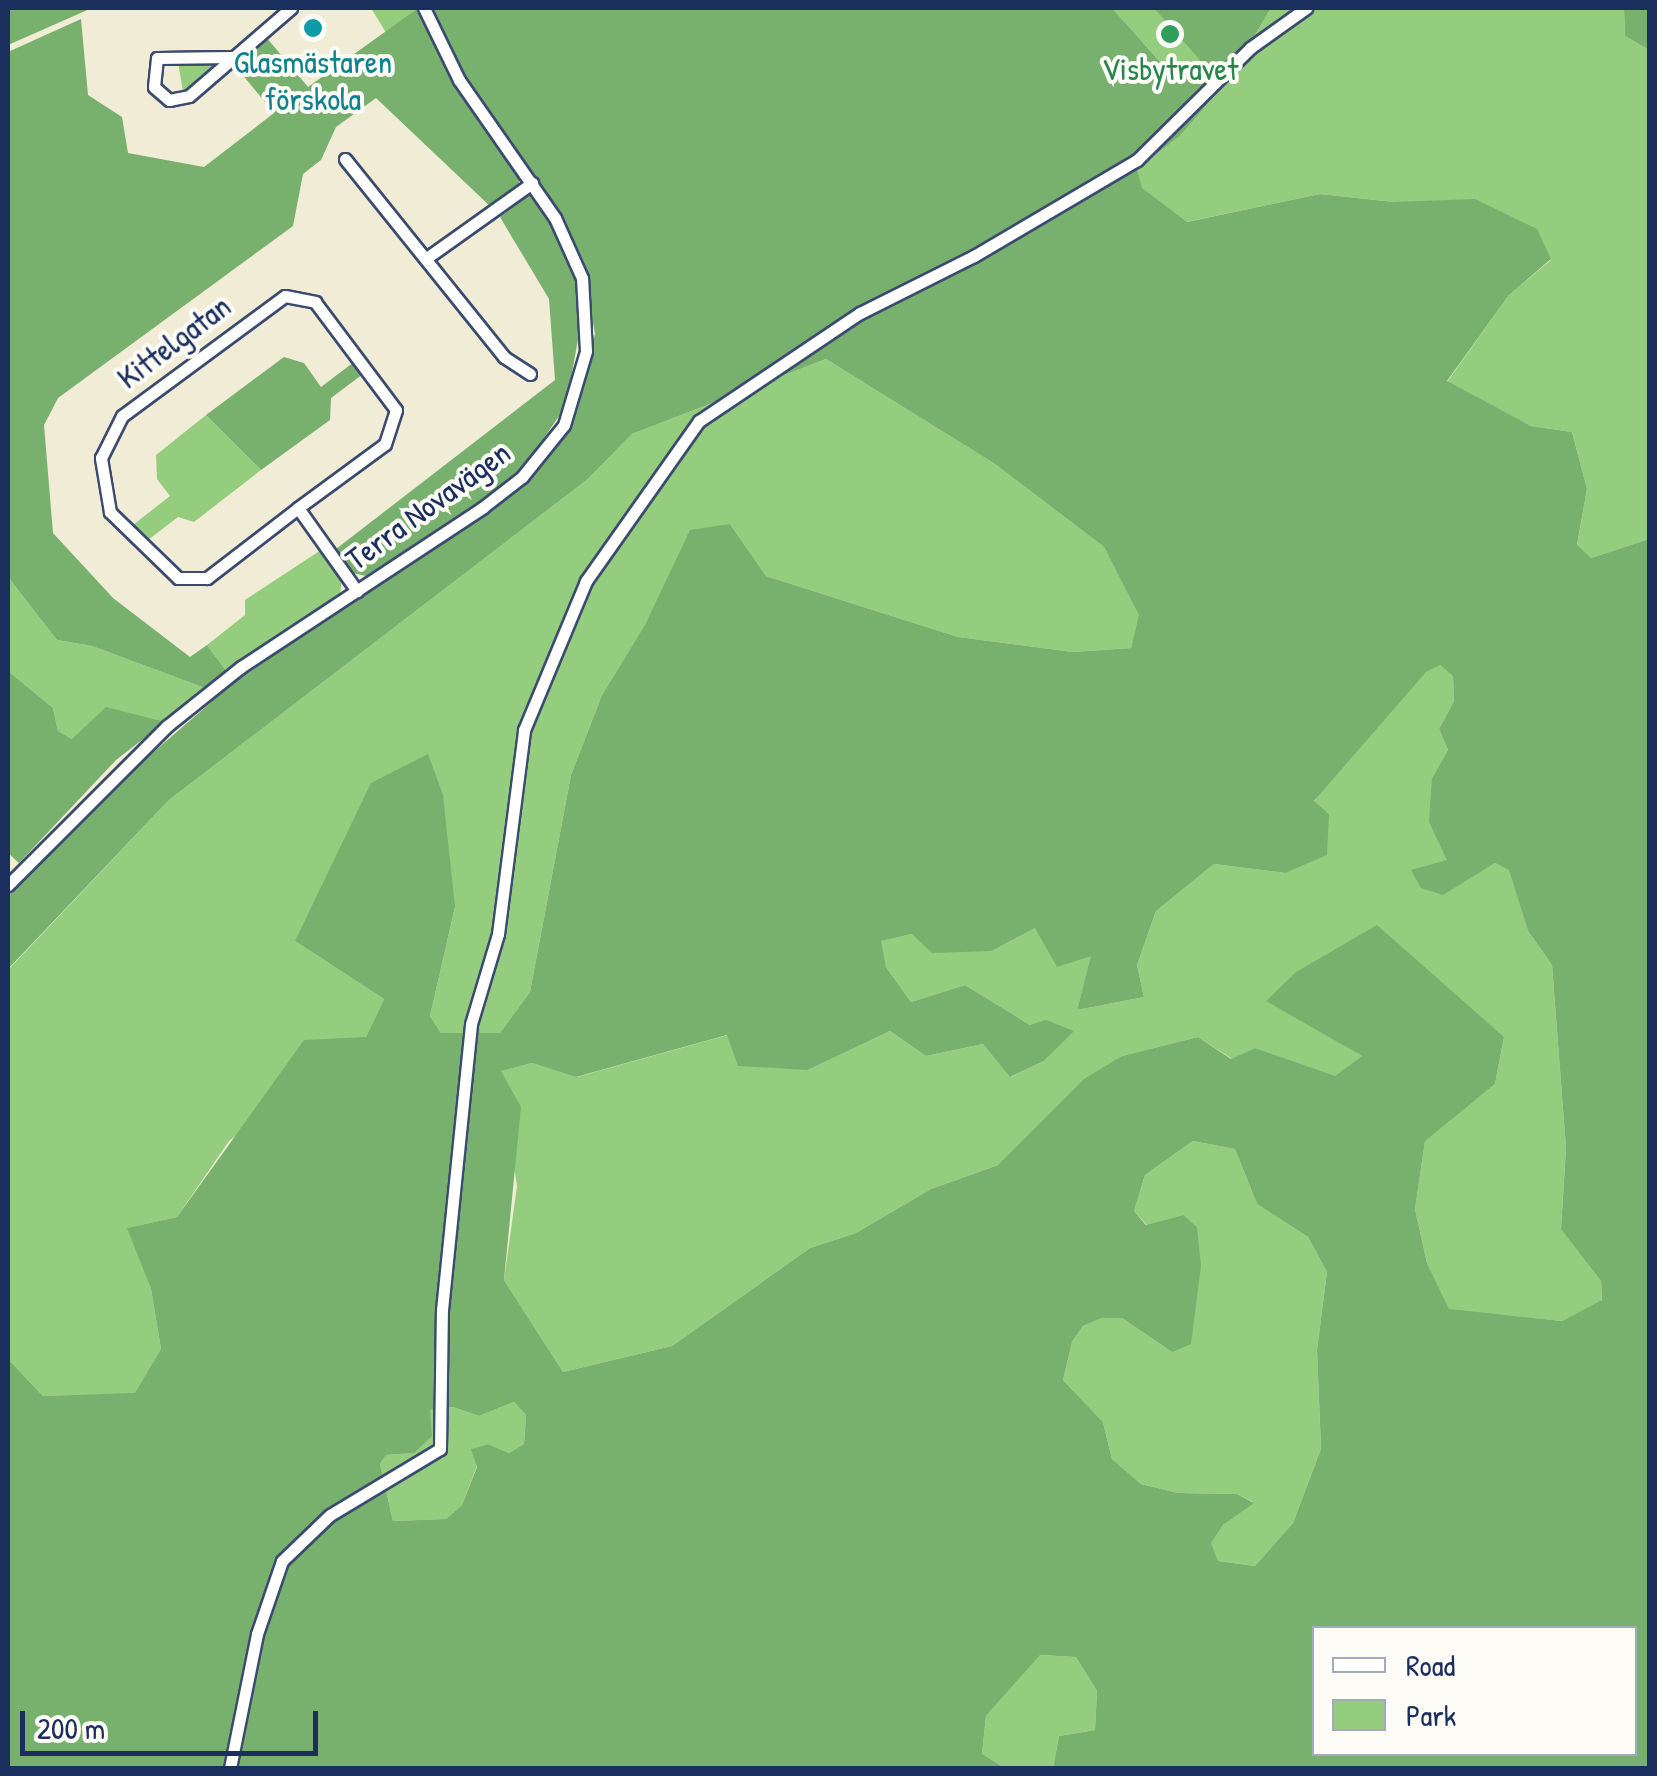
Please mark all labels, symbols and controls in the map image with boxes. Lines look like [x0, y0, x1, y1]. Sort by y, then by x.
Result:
marker: Glasmästaren förskola [302, 17, 324, 39]
marker: Visbytravet [1159, 23, 1181, 45]
place label: Glasmästaren förskola [234, 44, 392, 119]
place label: Visbytravet [1102, 50, 1238, 88]
street label: Kittelgatan [110, 287, 238, 397]
street label: Terra Novavägen [338, 433, 518, 579]
legend [1312, 1626, 1637, 1756]
text: Road [1406, 1645, 1455, 1685]
scale bar [25, 1691, 322, 1753]
text: Park [1406, 1695, 1456, 1735]
text: 200 m [37, 1708, 105, 1748]

